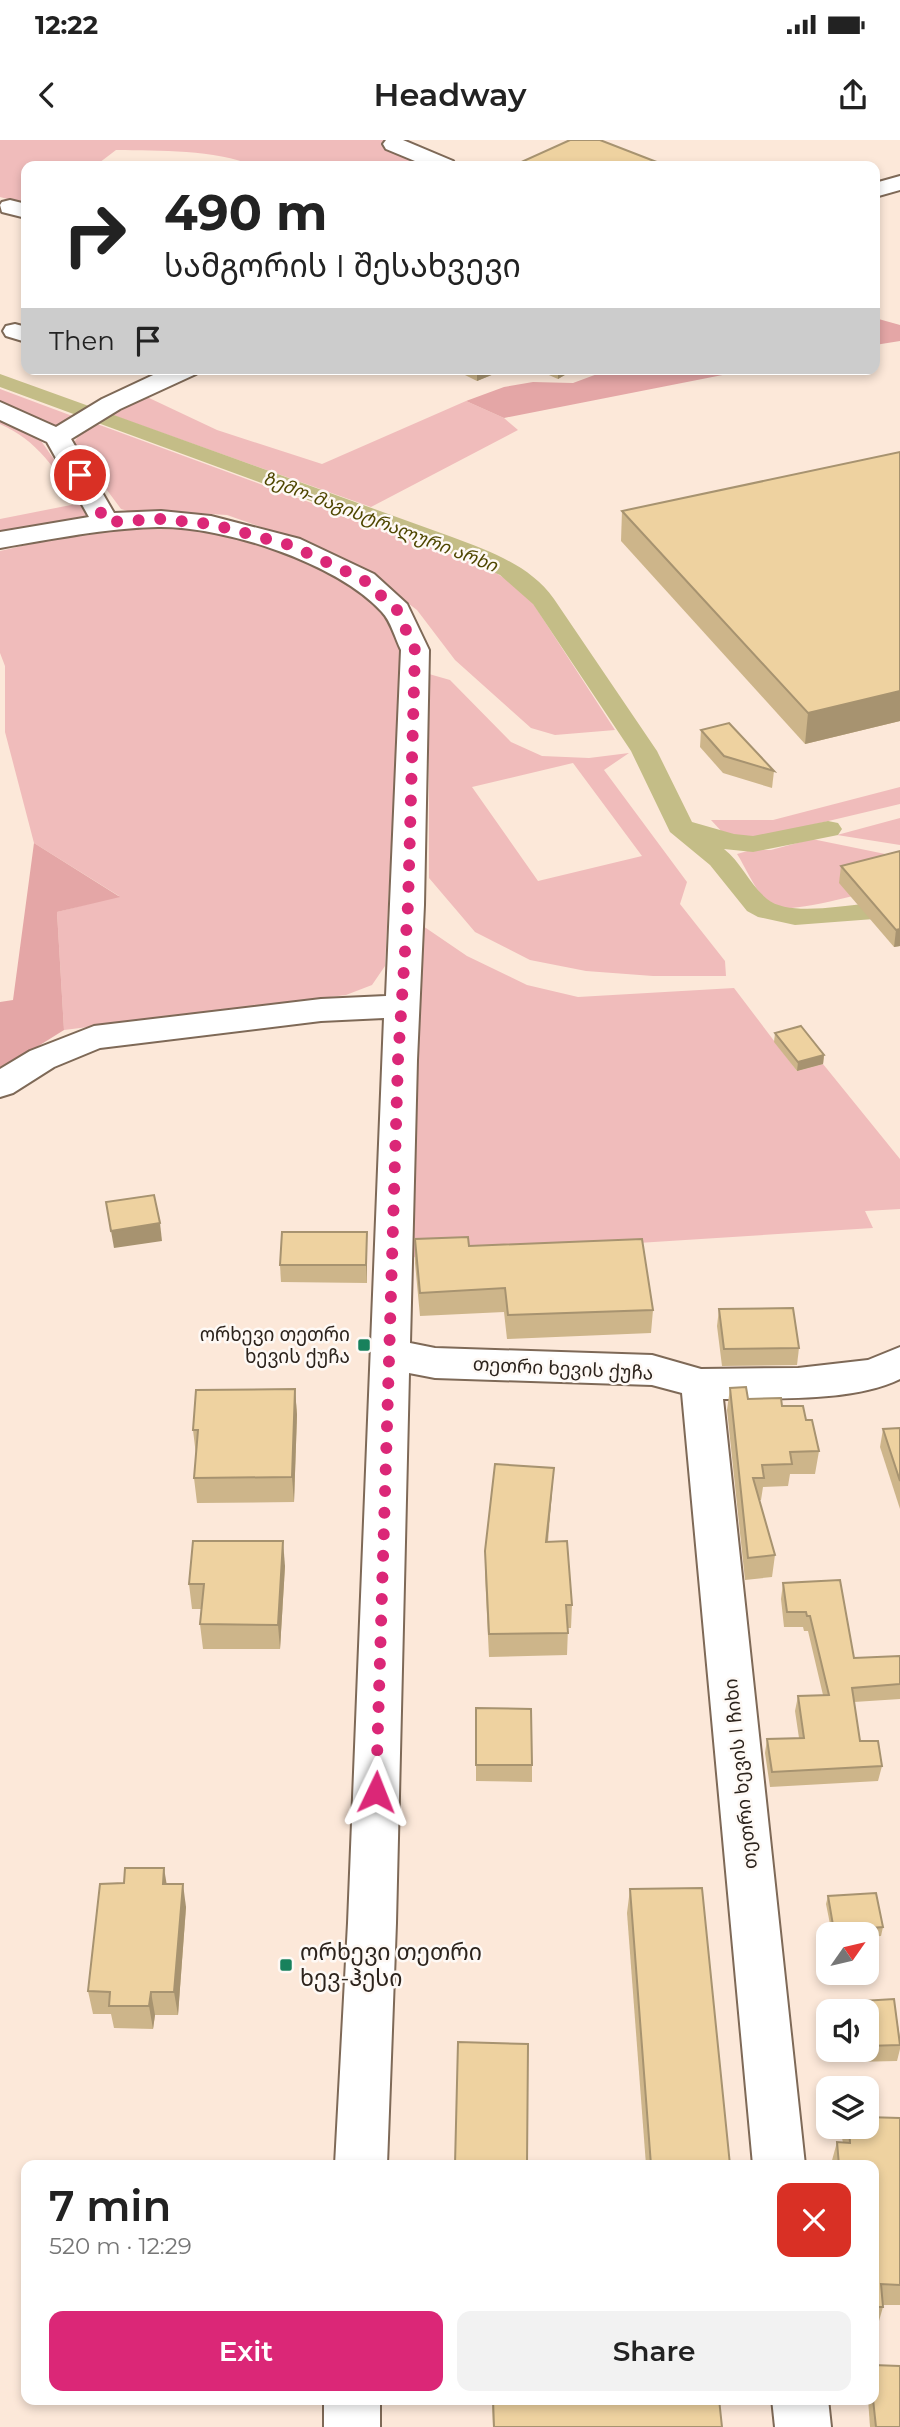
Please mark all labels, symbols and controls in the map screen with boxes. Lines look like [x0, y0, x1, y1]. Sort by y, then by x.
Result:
text: 12:22 [35, 9, 98, 41]
text: Headway [374, 75, 526, 114]
icon: back [28, 76, 66, 114]
icon: share [834, 76, 872, 114]
text: 490 m [164, 183, 327, 242]
icon: right [49, 189, 140, 280]
text: სამგორის I შესახვევი [164, 246, 521, 285]
icon: arrive [129, 322, 167, 360]
text: Then [49, 325, 115, 357]
pin [50, 445, 110, 505]
icon: arrive [61, 456, 99, 494]
water label: ზემო-მაგისტრალური არხი [260, 467, 501, 577]
place label: ორხევი თეთრი ხევის ქუჩა [200, 1323, 350, 1368]
marker: ორხევი თეთრი ხევის ქუჩა [356, 1337, 372, 1353]
street label: თეთრი ხევის ქუჩა [472, 1352, 654, 1385]
street label: თეთრი ხევის I ჩიხი [719, 1677, 762, 1870]
position arrow [339, 1755, 413, 1829]
north arrow [816, 1922, 878, 1984]
map controls [816, 1922, 879, 2139]
place label: ორხევი თეთრი ხევ-ჰესი [300, 1938, 482, 1992]
marker: ორხევი თეთრი ხევ-ჰესი [278, 1957, 294, 1973]
button: sound [816, 1999, 879, 2062]
button: layers [816, 2076, 879, 2139]
text: 7 min [49, 2180, 171, 2232]
button: close [777, 2183, 851, 2257]
text: 520 m · 12:29 [49, 2232, 192, 2260]
button: Exit [49, 2311, 443, 2391]
button: Share [457, 2311, 851, 2391]

